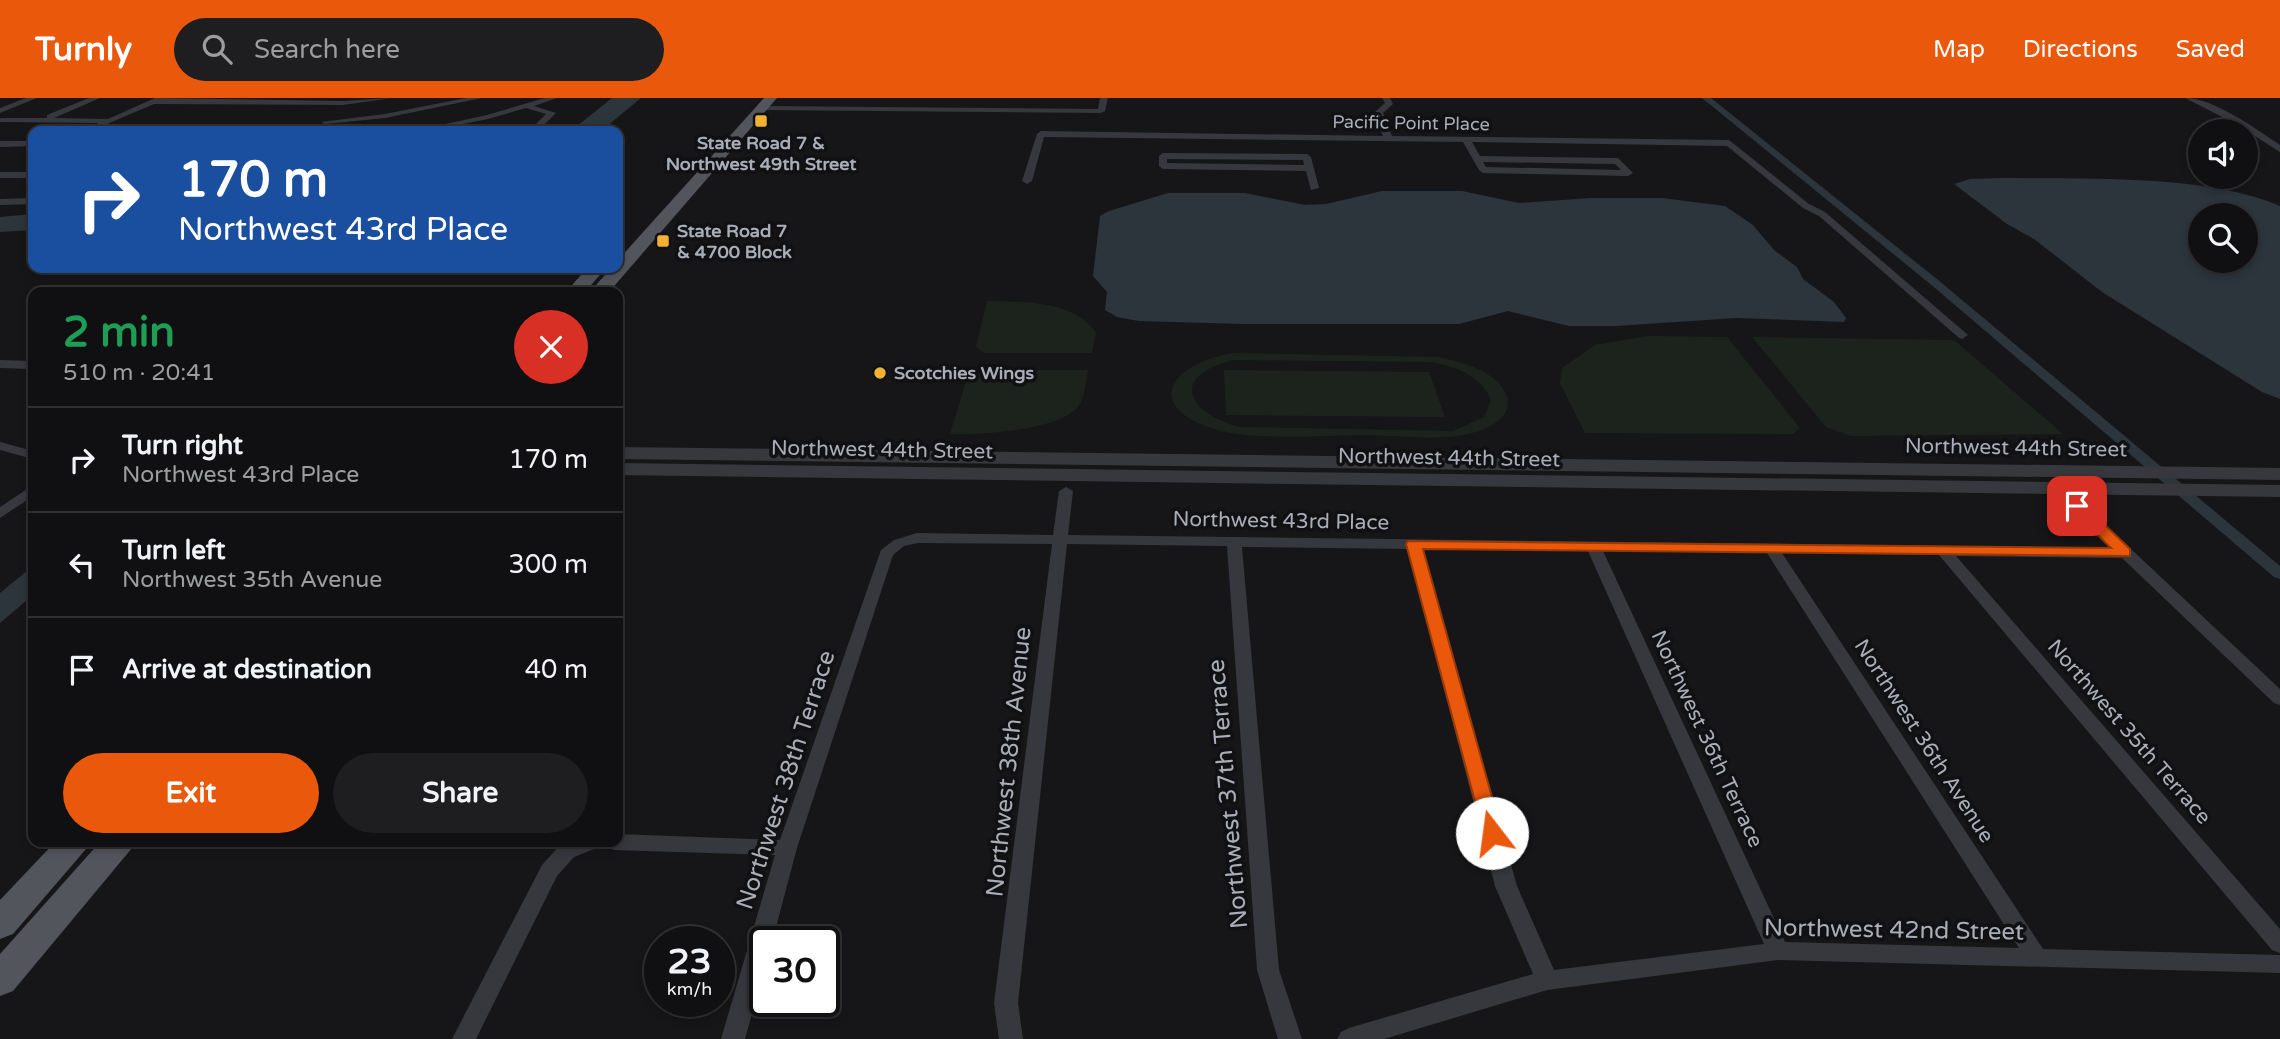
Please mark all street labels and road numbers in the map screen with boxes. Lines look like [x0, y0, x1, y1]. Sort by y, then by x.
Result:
street label: Pacific Point Place [1332, 111, 1490, 135]
street label: Northwest 44th Street [1905, 434, 2127, 462]
street label: Northwest 44th Street [771, 436, 993, 464]
street label: Northwest 44th Street [1338, 444, 1560, 472]
street label: Northwest 43rd Place [1172, 507, 1390, 535]
street label: Northwest 38th Avenue [980, 625, 1038, 899]
street label: Northwest 36th Terrace [1646, 626, 1768, 852]
street label: Northwest 35th Terrace [2042, 634, 2216, 830]
street label: Northwest 36th Avenue [1849, 635, 1999, 848]
street label: Northwest 38th Terrace [730, 647, 842, 913]
street label: Northwest 37th Terrace [1202, 658, 1254, 930]
street label: Northwest 42nd Street [1764, 913, 2024, 947]

